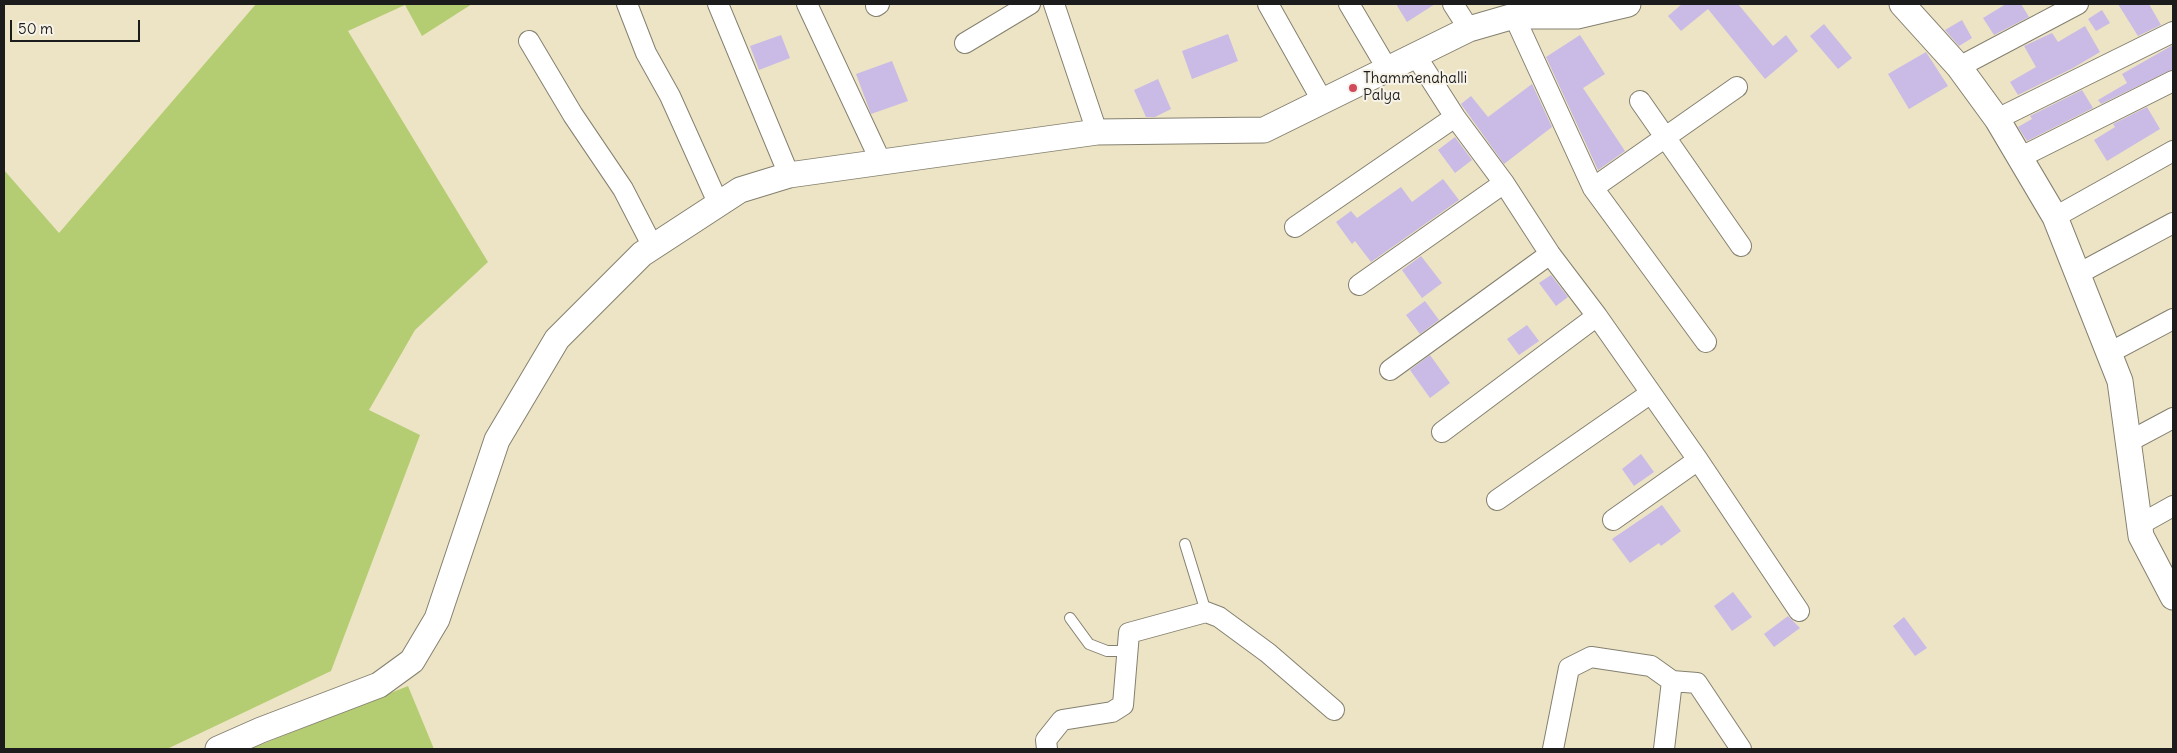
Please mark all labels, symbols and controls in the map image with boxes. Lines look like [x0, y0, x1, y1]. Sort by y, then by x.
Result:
scale bar [12, 10, 142, 42]
text: 50 m [18, 19, 53, 38]
place label: Thammenahalli Palya [1363, 70, 1467, 105]
marker: Thammenahalli Palya [1347, 82, 1359, 94]

